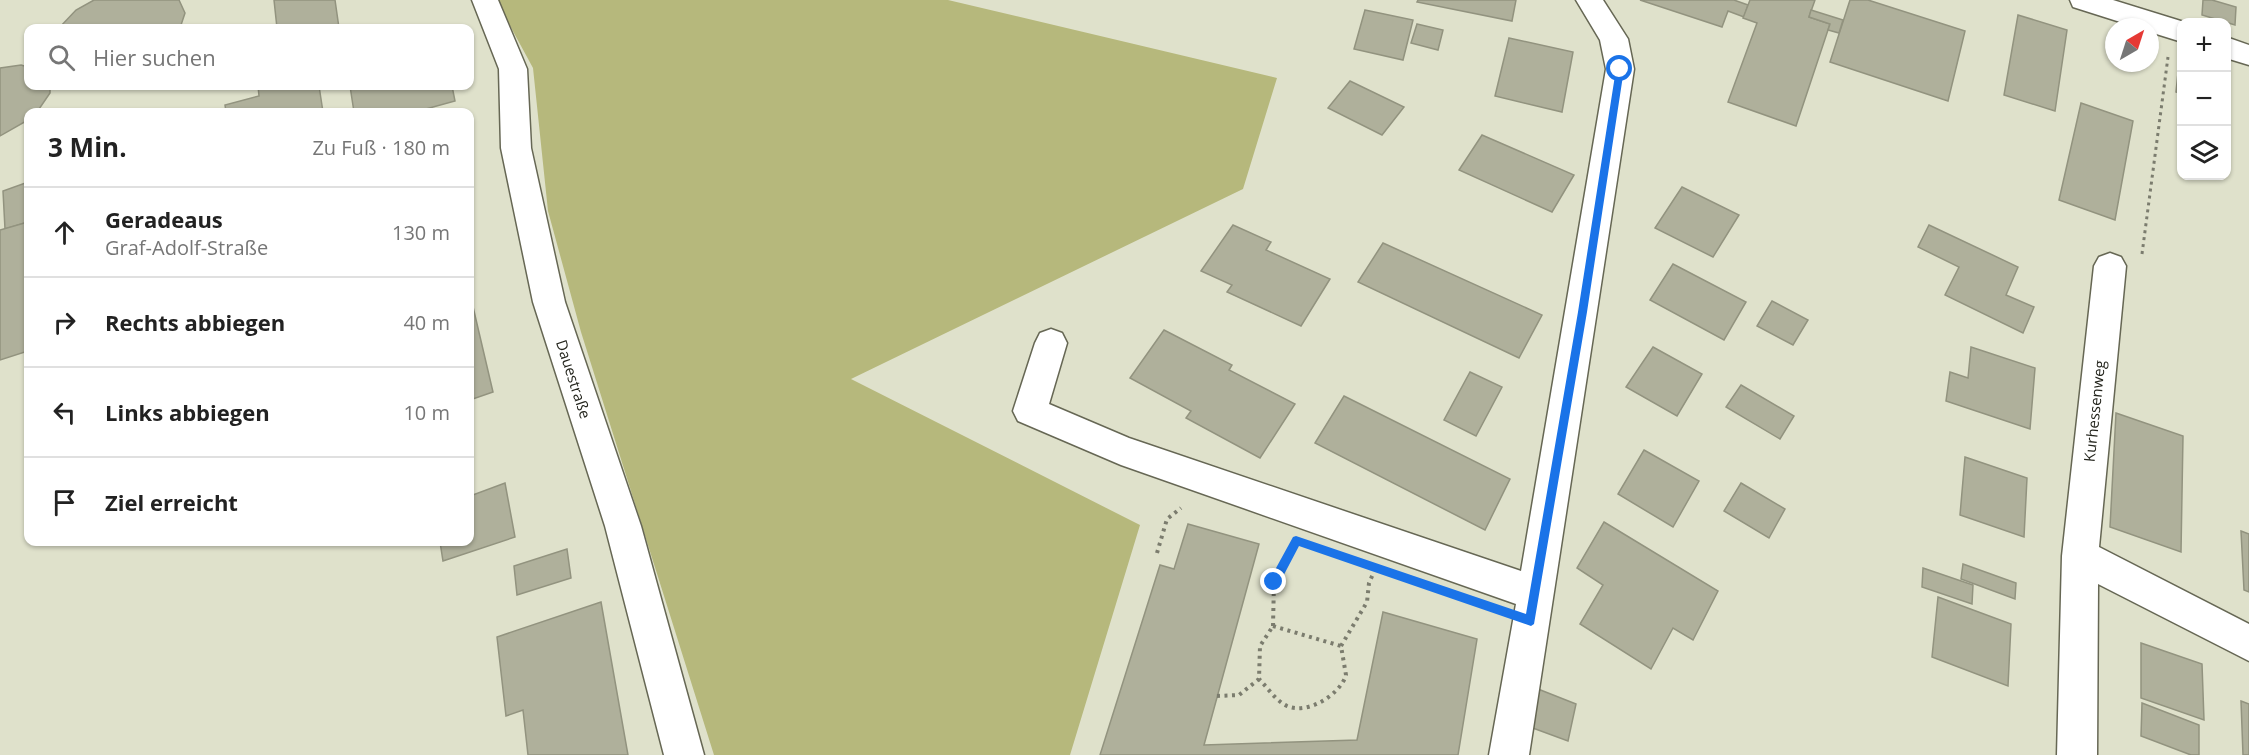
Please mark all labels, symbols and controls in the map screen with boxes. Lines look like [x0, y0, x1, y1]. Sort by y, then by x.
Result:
north arrow [2105, 18, 2159, 72]
map controls [2177, 18, 2231, 180]
button: + [2177, 18, 2231, 72]
search box [24, 24, 474, 90]
icon: search [45, 41, 78, 74]
text: Hier suchen [93, 42, 216, 72]
route start [1606, 55, 1632, 81]
button: − [2177, 72, 2231, 126]
button: layers [2177, 126, 2231, 180]
text: 3 Min. [48, 129, 127, 165]
text: Zu Fuß · 180 m [312, 134, 450, 161]
text: Geradeaus [105, 204, 223, 234]
icon: ahead [48, 216, 81, 249]
text: 130 m [392, 219, 450, 246]
text: Graf-Adolf-Straße [105, 234, 268, 261]
icon: right [48, 306, 81, 339]
text: Rechts abbiegen [105, 307, 285, 337]
text: 40 m [403, 309, 450, 336]
street label: Dauestraße [552, 337, 596, 421]
street label: Kurhessenweg [2079, 359, 2109, 463]
icon: left [48, 396, 81, 429]
text: Links abbiegen [105, 397, 270, 427]
text: 10 m [403, 399, 450, 426]
icon: arrive [48, 486, 81, 519]
text: Ziel erreicht [105, 487, 238, 517]
route end [1260, 568, 1286, 594]

